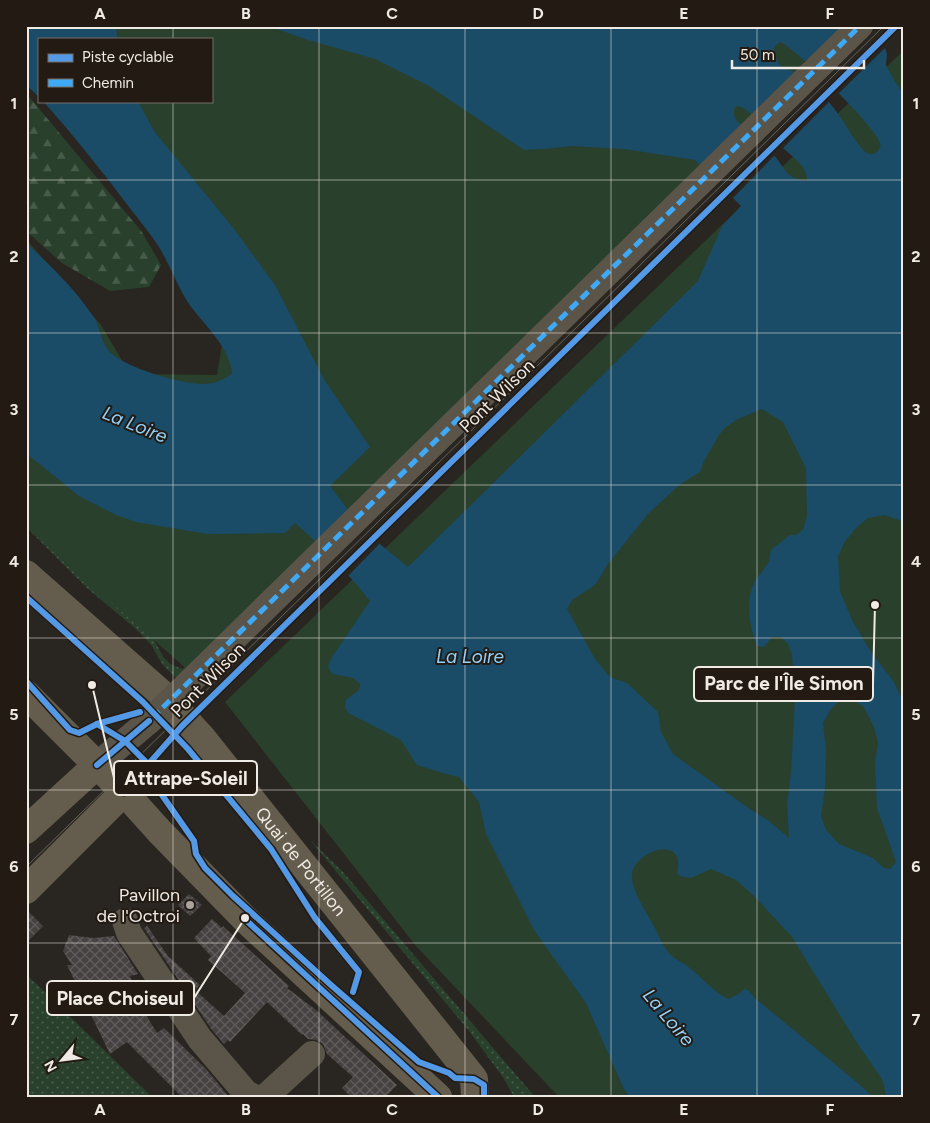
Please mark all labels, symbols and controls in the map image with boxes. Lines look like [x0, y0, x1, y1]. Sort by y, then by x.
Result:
text: A [94, 4, 106, 23]
text: B [241, 4, 251, 23]
text: C [386, 4, 398, 23]
text: D [532, 4, 544, 23]
text: E [679, 4, 689, 23]
text: F [826, 4, 835, 23]
legend [38, 38, 212, 102]
scale bar [732, 38, 865, 70]
text: 50 m [740, 46, 775, 64]
text: Piste cyclable [82, 48, 174, 66]
text: Chemin [82, 74, 134, 92]
text: 1 [11, 94, 17, 113]
text: 1 [913, 94, 919, 113]
text: 2 [9, 247, 19, 266]
text: 2 [911, 247, 921, 266]
street label: Pont Wilson [455, 355, 539, 437]
text: 3 [10, 400, 19, 419]
text: 3 [912, 400, 921, 419]
water label: La Loire [99, 401, 171, 448]
text: 4 [9, 552, 19, 571]
text: 4 [911, 552, 921, 571]
street label: Pont Wilson [166, 638, 250, 722]
water label: La Loire [436, 645, 505, 668]
callout: Parc de l'Île Simon [694, 667, 873, 701]
text: Parc de l'Île Simon [704, 672, 864, 695]
text: 5 [9, 705, 19, 724]
text: 5 [911, 705, 921, 724]
callout: Attrape-Soleil [114, 761, 257, 795]
text: Attrape-Soleil [124, 767, 248, 790]
street label: Quai de Portillon [251, 803, 351, 920]
text: 6 [9, 857, 19, 876]
text: 6 [911, 857, 921, 876]
place label: Pavillon de l'Octroi [96, 884, 180, 927]
marker: Pavillon de l'Octroi [184, 899, 196, 911]
callout: Place Choiseul [47, 981, 194, 1015]
water label: La Loire [638, 984, 700, 1051]
text: Place Choiseul [56, 987, 184, 1010]
text: 7 [10, 1010, 19, 1029]
text: 7 [912, 1010, 921, 1029]
north arrow [38, 1036, 88, 1086]
text: N [41, 1057, 61, 1075]
text: A [94, 1100, 106, 1119]
text: B [241, 1100, 251, 1119]
text: C [386, 1100, 398, 1119]
text: D [532, 1100, 544, 1119]
text: E [679, 1100, 689, 1119]
text: F [826, 1100, 835, 1119]

